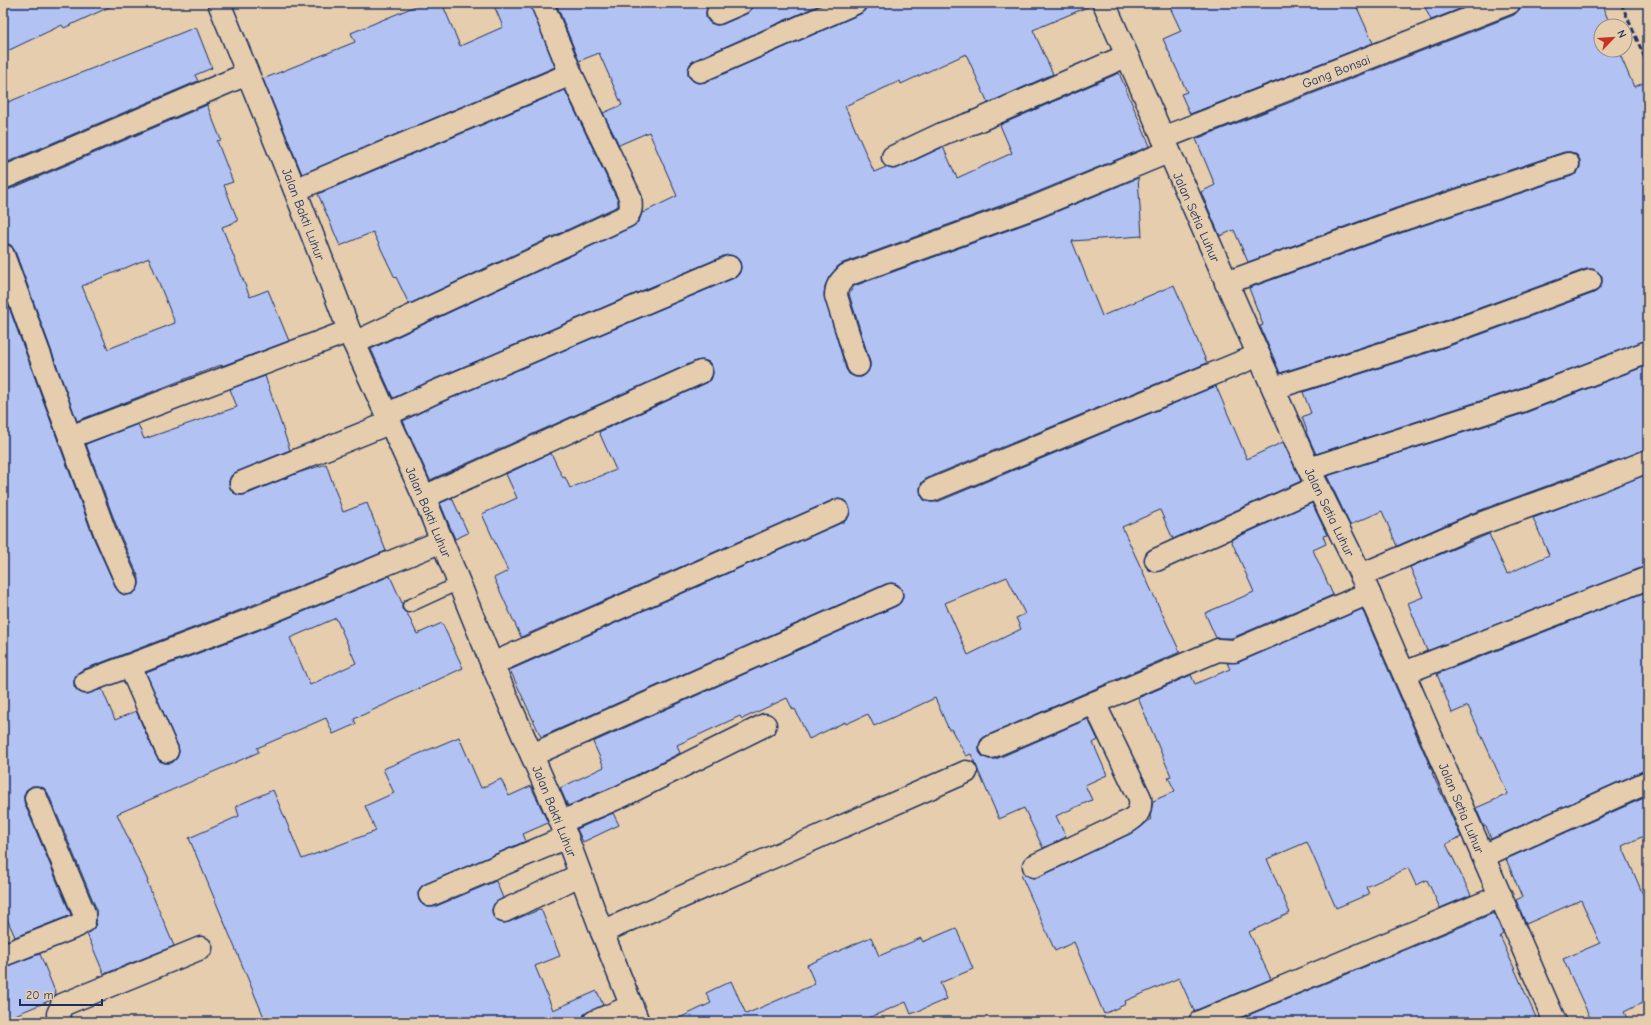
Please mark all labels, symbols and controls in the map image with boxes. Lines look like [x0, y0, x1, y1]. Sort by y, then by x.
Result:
north arrow [1593, 18, 1633, 58]
text: N [1614, 28, 1629, 40]
street label: Gang Bonsai [1300, 52, 1372, 91]
street label: Jalan Bakti Luhur [279, 166, 328, 263]
street label: Jalan Setia Luhur [1170, 170, 1223, 265]
street label: Jalan Bakti Luhur [403, 464, 455, 561]
street label: Jalan Setia Luhur [1302, 465, 1358, 560]
street label: Jalan Setia Luhur [1436, 761, 1488, 856]
street label: Jalan Bakti Luhur [529, 763, 580, 860]
scale bar [20, 981, 102, 1007]
text: 20 m [26, 988, 54, 1002]

